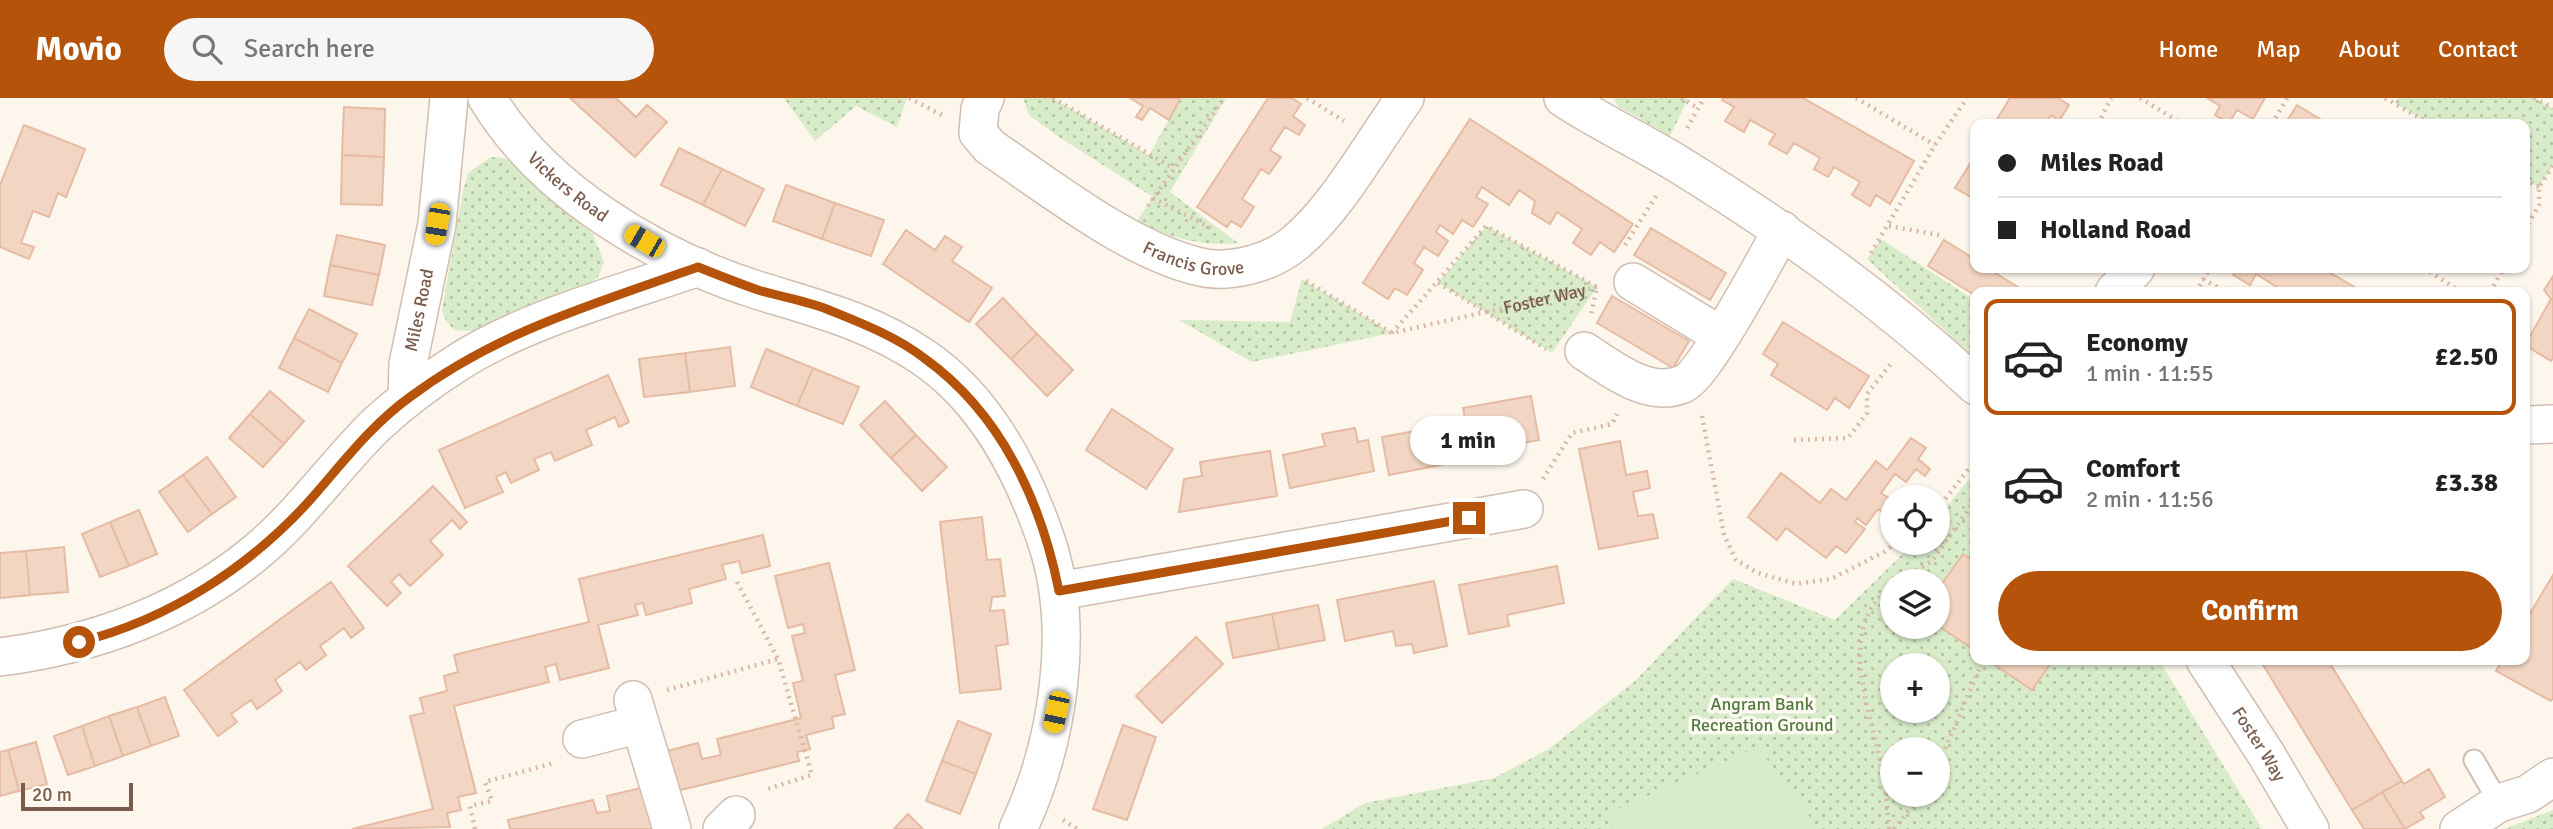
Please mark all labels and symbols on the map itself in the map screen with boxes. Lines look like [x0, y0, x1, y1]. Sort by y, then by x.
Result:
street label: Vickers Road [523, 147, 612, 227]
car [424, 201, 451, 247]
car [621, 221, 668, 261]
street label: Francis Grove [1139, 236, 1246, 280]
street label: Miles Road [400, 267, 438, 354]
street label: Foster Way [1501, 279, 1588, 319]
callout: 1 min [1411, 416, 1527, 466]
route end [1453, 502, 1485, 534]
route start [63, 626, 95, 658]
car [1042, 689, 1071, 735]
park label: Angram Bank Recreation Ground [1690, 693, 1834, 736]
street label: Foster Way [2227, 703, 2291, 786]
scale bar [21, 780, 133, 812]

